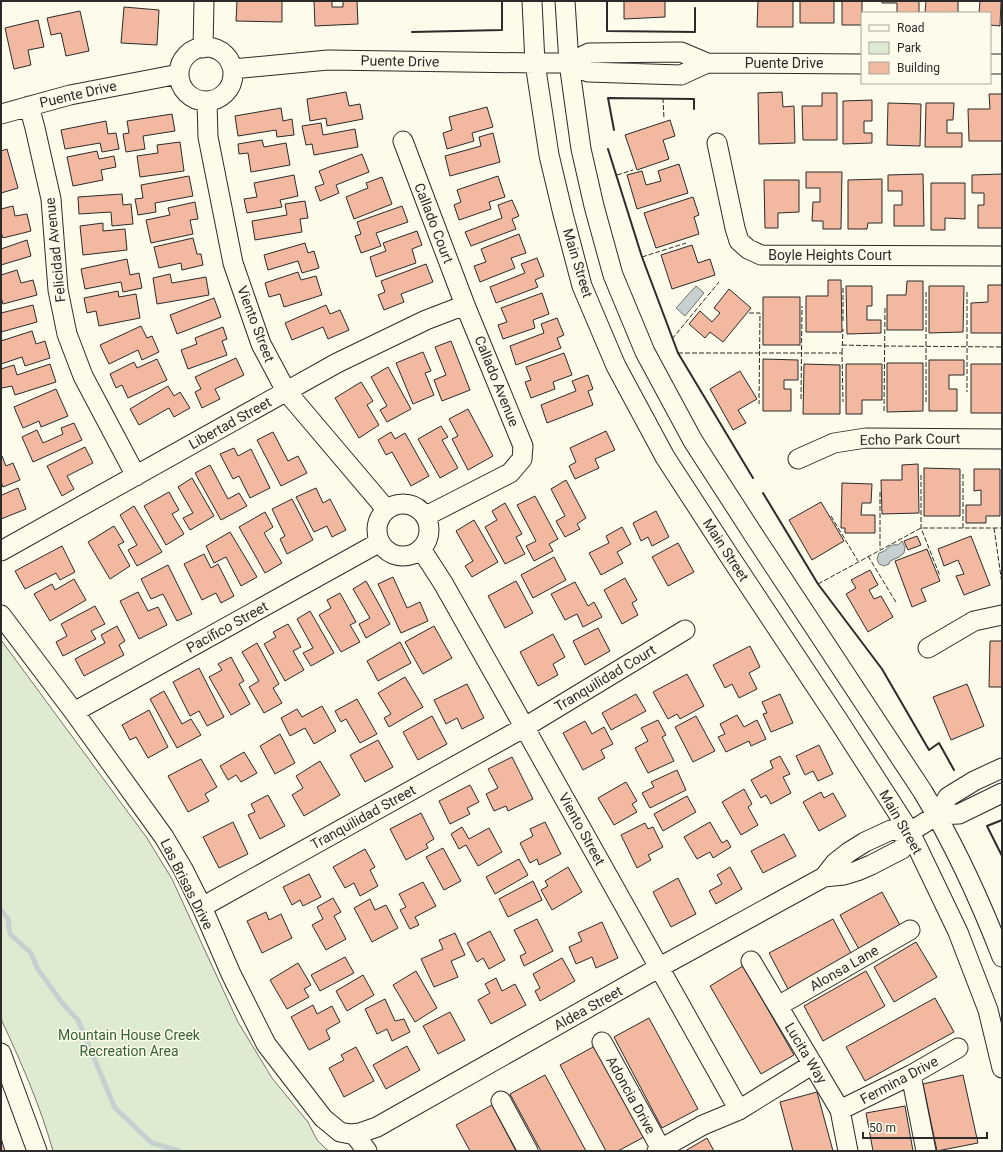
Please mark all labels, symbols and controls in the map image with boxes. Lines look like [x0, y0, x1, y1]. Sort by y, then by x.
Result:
legend [861, 12, 991, 84]
text: Road [897, 21, 925, 35]
text: Park [897, 41, 922, 55]
street label: Puente Drive [361, 52, 439, 70]
street label: Puente Drive [745, 55, 823, 71]
text: Building [897, 61, 940, 75]
street label: Puente Drive [38, 77, 118, 111]
street label: Callado Court [411, 180, 457, 266]
street label: Felicidad Avenue [42, 197, 68, 303]
street label: Main Street [560, 227, 596, 300]
street label: Boyle Heights Court [768, 247, 892, 263]
street label: Viento Street [234, 284, 278, 365]
street label: Callado Avenue [472, 333, 522, 429]
street label: Libertad Street [186, 394, 274, 452]
street label: Echo Park Court [860, 430, 961, 448]
street label: Main Street [700, 516, 752, 585]
street label: Pacífico Street [183, 598, 271, 656]
street label: Tranquilidad Court [552, 641, 659, 714]
street label: Tranquilidad Street [308, 781, 419, 852]
street label: Main Street [876, 787, 926, 857]
street label: Viento Street [556, 790, 609, 868]
street label: Las Brisas Drive [157, 836, 217, 932]
street label: Alonsa Lane [807, 942, 881, 994]
street label: Aldea Street [551, 982, 625, 1033]
street label: Lucita Way [782, 1020, 830, 1086]
park label: Mountain House Creek Recreation Area [58, 1027, 201, 1059]
street label: Adoncia Drive [603, 1053, 659, 1137]
street label: Fermina Drive [857, 1053, 941, 1107]
scale bar [863, 1114, 987, 1140]
text: 50 m [869, 1121, 896, 1135]

